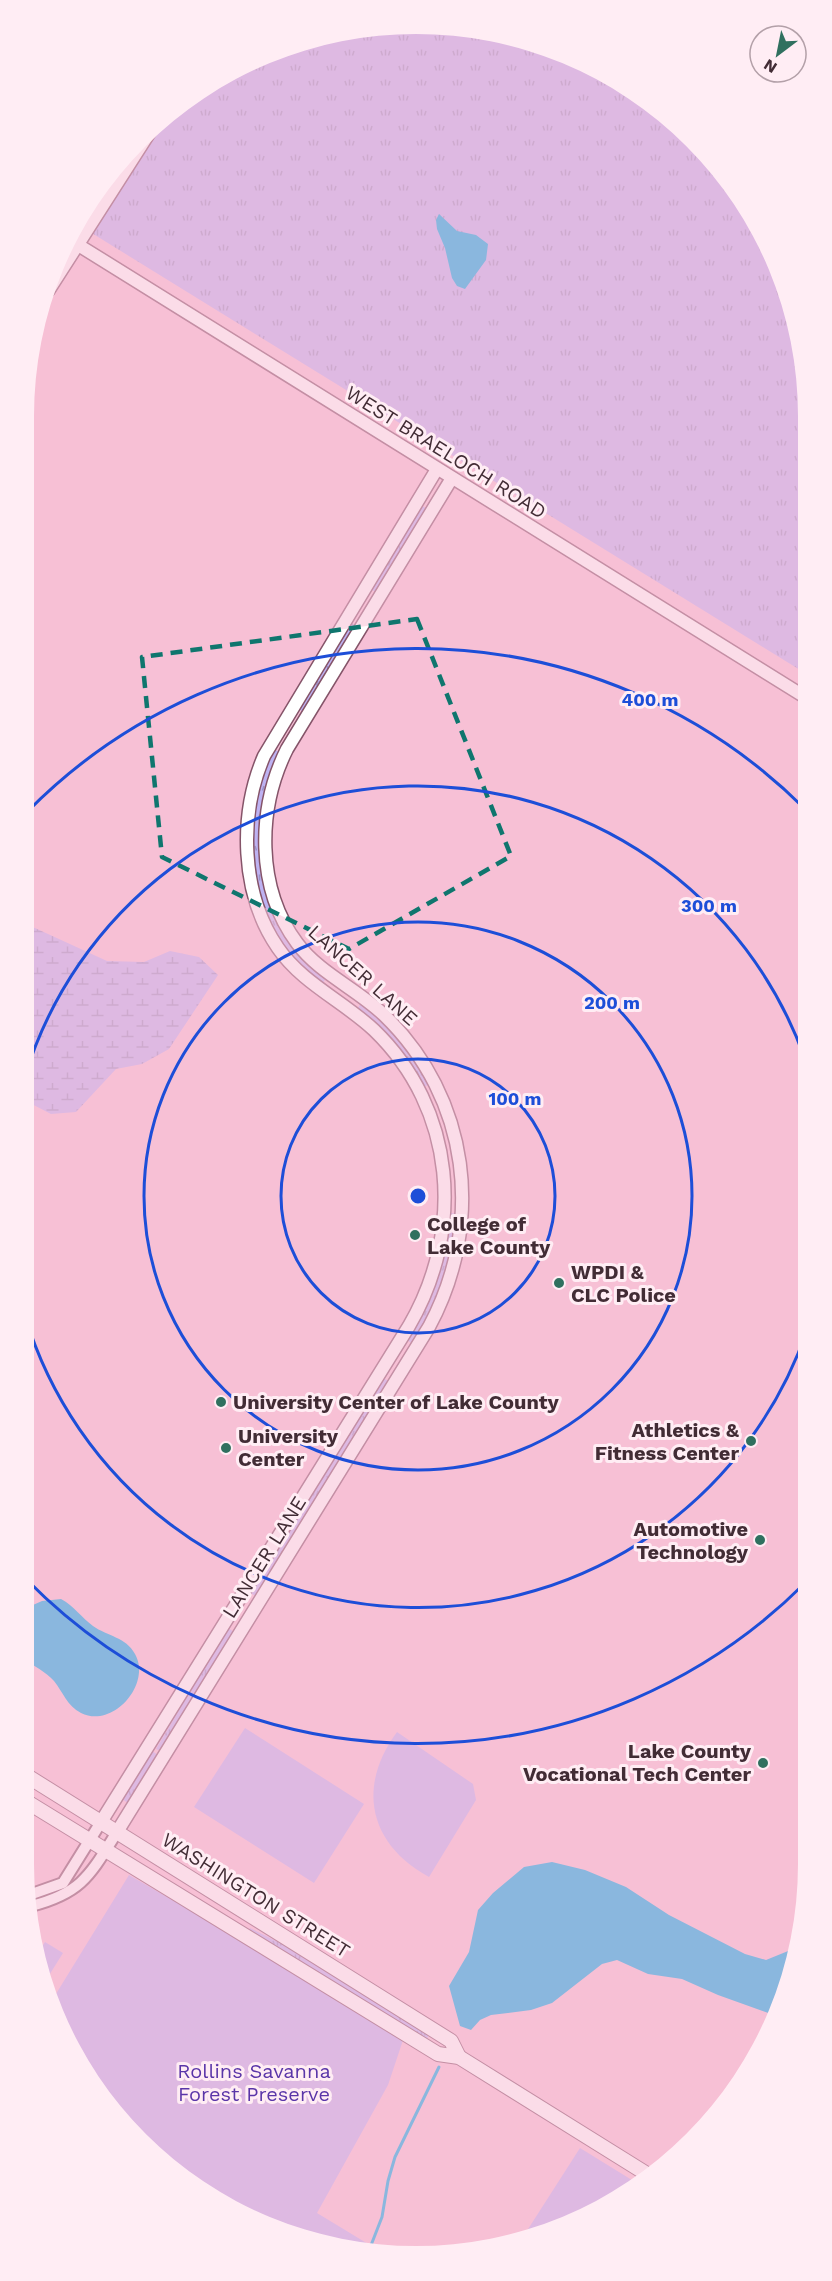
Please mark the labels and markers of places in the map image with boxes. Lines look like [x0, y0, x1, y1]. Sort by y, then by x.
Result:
centre of rings [408, 1186, 428, 1206]
place label: College of Lake County [427, 1212, 551, 1259]
marker: College of Lake County [408, 1228, 422, 1242]
place label: WPDI & CLC Police [571, 1260, 676, 1307]
marker: WPDI & CLC Police [552, 1276, 566, 1290]
place label: University Center of Lake County [233, 1390, 560, 1414]
marker: University Center of Lake County [214, 1395, 228, 1409]
place label: Athletics & Fitness Center [595, 1418, 739, 1465]
place label: University Center [238, 1424, 339, 1471]
marker: Athletics & Fitness Center [744, 1434, 758, 1448]
marker: University Center [219, 1441, 233, 1455]
place label: Automotive Technology [634, 1517, 749, 1564]
marker: Automotive Technology [753, 1533, 767, 1547]
place label: Lake County Vocational Tech Center [523, 1739, 752, 1786]
marker: Lake County Vocational Tech Center [756, 1756, 770, 1770]

